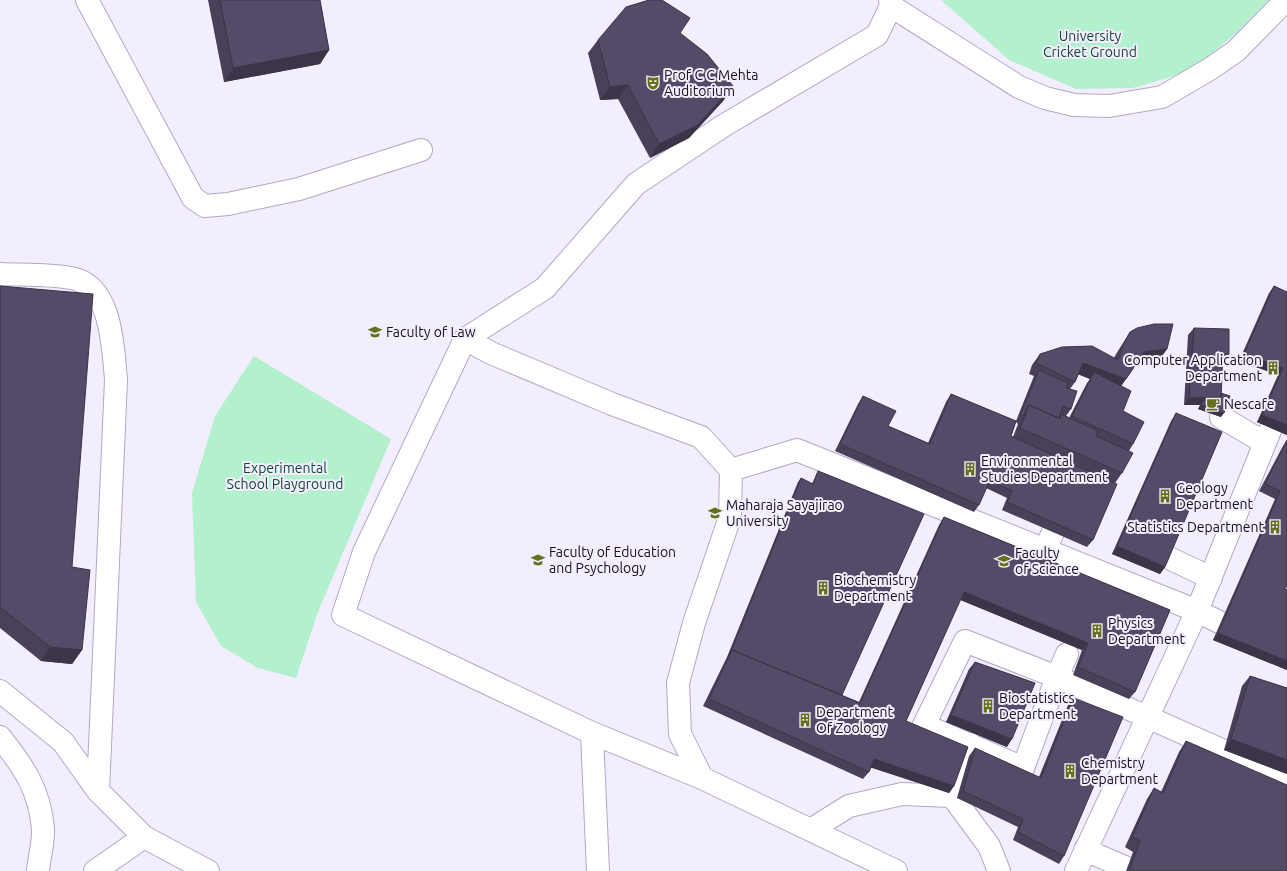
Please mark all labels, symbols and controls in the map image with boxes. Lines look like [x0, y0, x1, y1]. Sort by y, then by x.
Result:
park label: University Cricket Ground [1043, 28, 1137, 60]
place label: Prof C C Mehta Auditorium [664, 67, 759, 99]
theatre icon: Prof C C Mehta Auditorium [645, 75, 661, 91]
school or university icon: Faculty of Law [367, 324, 383, 340]
place label: Faculty of Law [386, 324, 476, 340]
place label: Computer Application Department [1124, 352, 1262, 384]
building icon: Computer Application Department [1265, 360, 1281, 376]
cafe icon: Nescafe [1205, 396, 1221, 412]
place label: Nescafe [1224, 396, 1275, 412]
place label: Environmental Studies Department [981, 453, 1108, 485]
park label: Experimental School Playground [227, 460, 343, 492]
building icon: Environmental Studies Department [962, 461, 978, 477]
place label: Geology Department [1176, 480, 1254, 512]
building icon: Geology Department [1157, 488, 1173, 504]
place label: Maharaja Sayajirao University [726, 497, 843, 529]
school or university icon: Maharaja Sayajirao University [707, 505, 723, 521]
place label: Statistics Department [1127, 519, 1264, 535]
building icon: Statistics Department [1267, 519, 1283, 535]
place label: Faculty of Education and Psychology [549, 544, 676, 576]
place label: Faculty of Science [1015, 545, 1079, 577]
school or university icon: Faculty of Education and Psychology [530, 552, 546, 568]
school or university icon: Faculty of Science [996, 553, 1012, 569]
place label: Biochemistry Department [834, 572, 916, 604]
building icon: Biochemistry Department [815, 580, 831, 596]
place label: Physics Department [1108, 615, 1186, 647]
building icon: Physics Department [1089, 623, 1105, 639]
place label: Biostatistics Department [999, 690, 1077, 722]
building icon: Biostatistics Department [980, 698, 996, 714]
place label: Department Of Zoology [816, 704, 894, 736]
building icon: Department Of Zoology [797, 712, 813, 728]
place label: Chemistry Department [1081, 755, 1159, 787]
building icon: Chemistry Department [1062, 763, 1078, 779]

